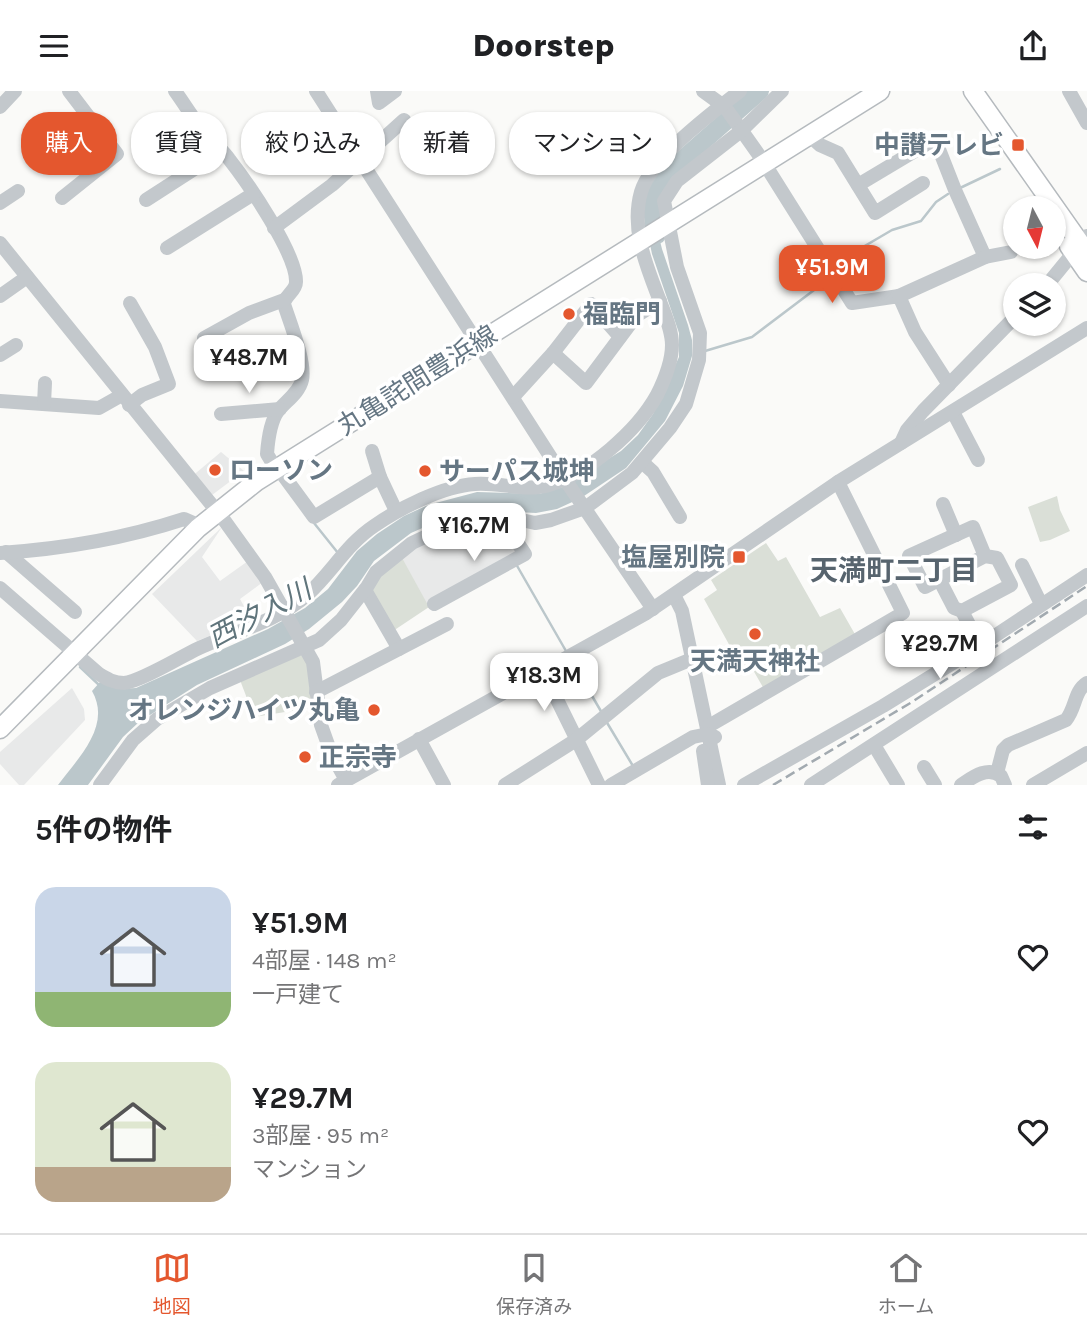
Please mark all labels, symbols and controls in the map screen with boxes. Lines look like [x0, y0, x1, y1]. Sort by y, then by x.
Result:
icon: menu [35, 27, 73, 65]
text: Doorstep [472, 27, 615, 64]
icon: share [1014, 27, 1052, 65]
chip: 購入 [21, 112, 117, 175]
chip: 賃貸 [131, 112, 227, 175]
chip: 絞り込み [241, 112, 385, 175]
chip: 新着 [399, 112, 495, 175]
chip: マンション [509, 112, 677, 175]
place label: 中讃テレビ [874, 130, 1004, 161]
marker: 中讃テレビ [1010, 137, 1026, 153]
north arrow [1003, 196, 1066, 259]
map controls [1003, 196, 1066, 336]
pin: ¥51.9M [775, 245, 889, 305]
text: ¥51.9M [795, 254, 869, 281]
button: layers [1003, 273, 1066, 336]
place label: 福臨門 [583, 299, 661, 330]
marker: 福臨門 [561, 306, 577, 322]
street label: 丸亀詫間豊浜線 [332, 319, 503, 442]
pin: ¥48.7M [192, 335, 306, 395]
text: ¥48.7M [210, 344, 288, 371]
place label: ローソン [229, 455, 333, 486]
place label: サーパス城坤 [439, 456, 595, 487]
marker: ローソン [207, 462, 223, 478]
marker: サーパス城坤 [417, 463, 433, 479]
pin: ¥16.7M [417, 503, 531, 563]
text: ¥16.7M [438, 512, 510, 539]
place label: 塩屋別院 [621, 542, 725, 573]
marker: 塩屋別院 [731, 549, 747, 565]
district label: 天満町二丁目 [810, 554, 978, 587]
water label: 西汐入川 [202, 571, 319, 654]
pin: ¥29.7M [883, 621, 997, 681]
marker: 天満天神社 [747, 626, 763, 642]
text: ¥29.7M [901, 630, 979, 657]
place label: 天満天神社 [690, 646, 820, 677]
pin: ¥18.3M [487, 653, 601, 713]
text: ¥18.3M [506, 662, 582, 689]
place label: オレンジハイツ丸亀 [128, 695, 360, 726]
marker: オレンジハイツ丸亀 [366, 702, 382, 718]
place label: 正宗寺 [319, 742, 397, 773]
marker: 正宗寺 [297, 749, 313, 765]
icon: filters [1014, 808, 1052, 846]
text: 5件の物件 [35, 812, 172, 848]
text: ¥51.9M [252, 905, 349, 941]
icon: home [91, 915, 175, 999]
icon: heart [1014, 938, 1052, 976]
text: 4部屋 · 148 m² [252, 947, 397, 974]
text: 一戸建て [252, 981, 344, 1008]
text: ¥29.7M [252, 1080, 354, 1116]
icon: home [91, 1090, 175, 1174]
icon: heart [1014, 1113, 1052, 1151]
text: 3部屋 · 95 m² [252, 1122, 389, 1149]
text: マンション [252, 1156, 367, 1183]
tab: 地図 [153, 1249, 191, 1318]
tab: 保存済み [496, 1249, 572, 1318]
tab: ホーム [878, 1249, 934, 1318]

